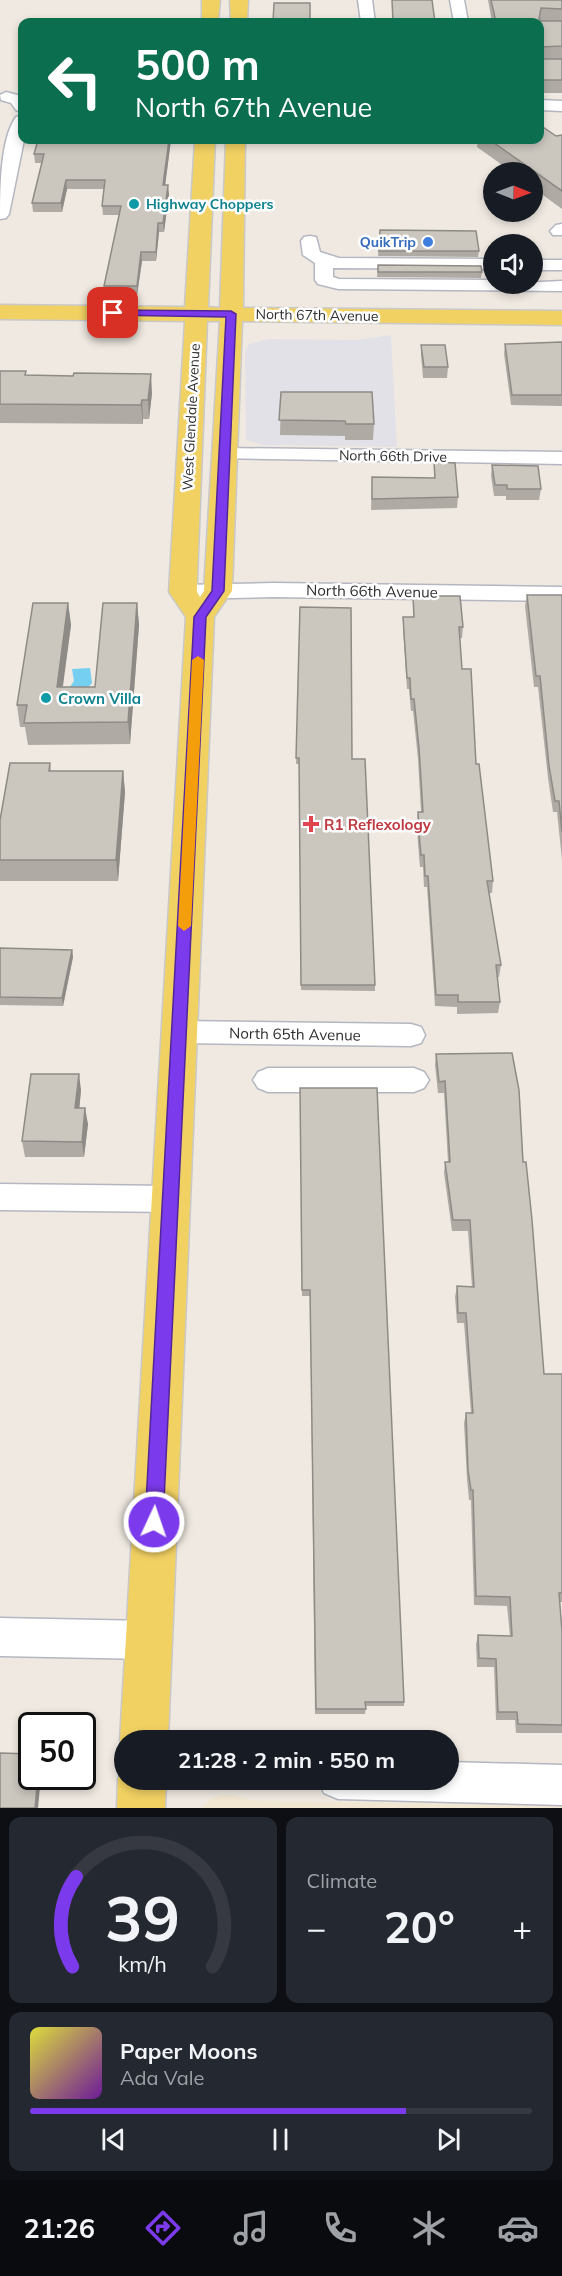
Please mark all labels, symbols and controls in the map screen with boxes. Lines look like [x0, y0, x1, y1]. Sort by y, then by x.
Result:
text: 500 m [135, 38, 260, 91]
icon: left [36, 42, 114, 120]
text: North 67th Avenue [135, 90, 372, 124]
north arrow [483, 162, 543, 222]
map controls [483, 162, 543, 294]
place label: Highway Choppers [146, 195, 274, 213]
marker: Highway Choppers [127, 197, 141, 211]
place label: QuikTrip [360, 233, 416, 251]
button: sound [483, 234, 543, 294]
marker: QuikTrip [421, 235, 435, 249]
pin [87, 287, 138, 338]
icon: arrive [96, 296, 129, 329]
street label: North 67th Avenue [255, 305, 379, 325]
street label: West Glendale Avenue [178, 343, 204, 491]
street label: North 66th Drive [339, 446, 447, 466]
street label: North 66th Avenue [306, 580, 438, 602]
place label: Crown Villa [58, 689, 141, 708]
marker: Crown Villa [39, 691, 53, 705]
marker: R1 Reflexology [302, 815, 320, 833]
place label: R1 Reflexology [324, 815, 432, 834]
street label: North 65th Avenue [229, 1023, 361, 1045]
position arrow [122, 1490, 186, 1554]
speed limit sign: 50 [18, 1712, 96, 1790]
text: 21:28 · 2 min · 550 m [178, 1746, 395, 1774]
text: Climate [307, 1868, 377, 1893]
text: 39 [105, 1878, 180, 1957]
text: 20° [384, 1898, 455, 1954]
text: − [307, 1907, 326, 1948]
text: + [512, 1907, 532, 1948]
text: km/h [118, 1950, 167, 1977]
text: Paper Moons [120, 2037, 258, 2065]
text: Ada Vale [120, 2065, 204, 2090]
icon: previous [97, 2123, 130, 2156]
icon: pause [264, 2123, 297, 2156]
icon: next [432, 2123, 465, 2156]
icon: directions [142, 2207, 184, 2249]
icon: music [230, 2207, 272, 2249]
icon: phone [319, 2207, 361, 2249]
icon: climate [408, 2207, 450, 2249]
icon: car [497, 2207, 539, 2249]
text: 21:26 [23, 2211, 95, 2245]

